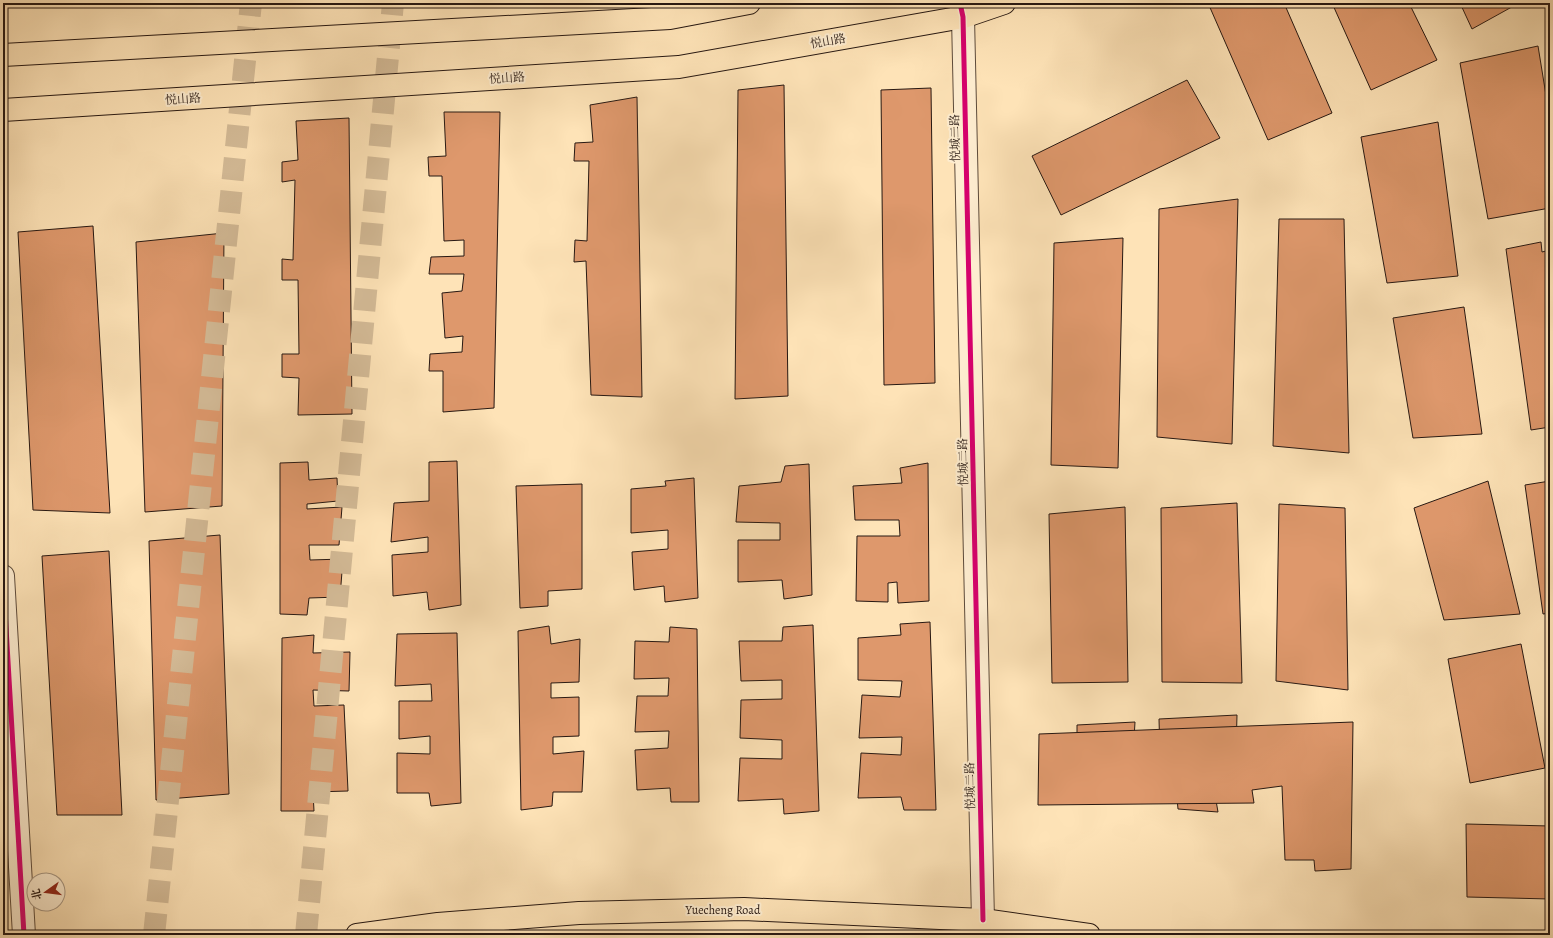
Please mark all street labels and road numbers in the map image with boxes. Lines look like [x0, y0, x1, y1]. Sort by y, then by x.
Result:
street label: 悦山路 [809, 30, 847, 52]
street label: 悦山路 [488, 69, 526, 87]
street label: 悦山路 [164, 90, 202, 108]
street label: 悦城二路 [947, 114, 963, 162]
street label: 悦城二路 [955, 438, 971, 486]
street label: 悦城二路 [962, 762, 978, 810]
street label: Yuecheng Road [685, 902, 761, 918]

